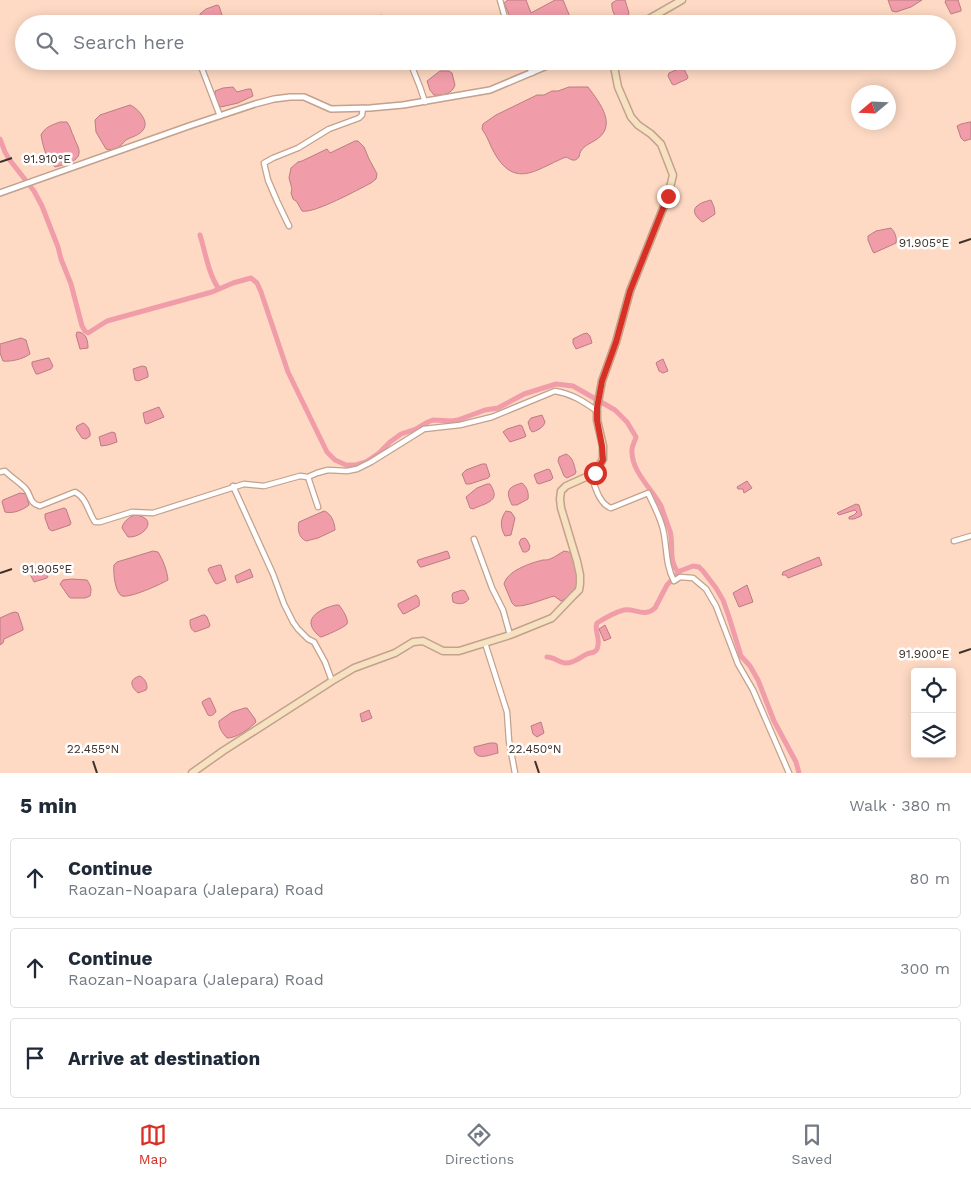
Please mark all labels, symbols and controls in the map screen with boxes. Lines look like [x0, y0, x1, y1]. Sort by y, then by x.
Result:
search box [15, 15, 956, 70]
icon: search [33, 29, 61, 57]
text: Search here [73, 31, 184, 54]
north arrow [851, 85, 896, 130]
text: 91.910°E [23, 152, 71, 166]
route end [657, 185, 680, 208]
text: 91.905°E [899, 236, 949, 250]
route start [584, 462, 607, 485]
text: 91.905°E [22, 562, 72, 576]
text: 91.900°E [899, 647, 950, 661]
map controls [911, 668, 956, 758]
button: locate [911, 668, 956, 713]
button: layers [911, 713, 956, 758]
text: 22.455°N [67, 742, 119, 756]
text: 22.450°N [508, 742, 562, 756]
text: 5 min [20, 793, 77, 818]
text: Walk · 380 m [849, 796, 951, 815]
text: Continue [68, 857, 152, 880]
icon: ahead [21, 864, 49, 892]
text: 80 m [909, 869, 950, 888]
text: Raozan-Noapara (Jalepara) Road [68, 880, 324, 899]
text: Continue [68, 947, 152, 970]
icon: ahead [21, 954, 49, 982]
text: 300 m [900, 959, 950, 978]
text: Raozan-Noapara (Jalepara) Road [68, 970, 324, 989]
icon: arrive [21, 1044, 49, 1072]
text: Arrive at destination [68, 1047, 260, 1070]
tab: Map [139, 1121, 167, 1167]
tab: Directions [445, 1121, 514, 1167]
tab: Saved [792, 1121, 832, 1167]

